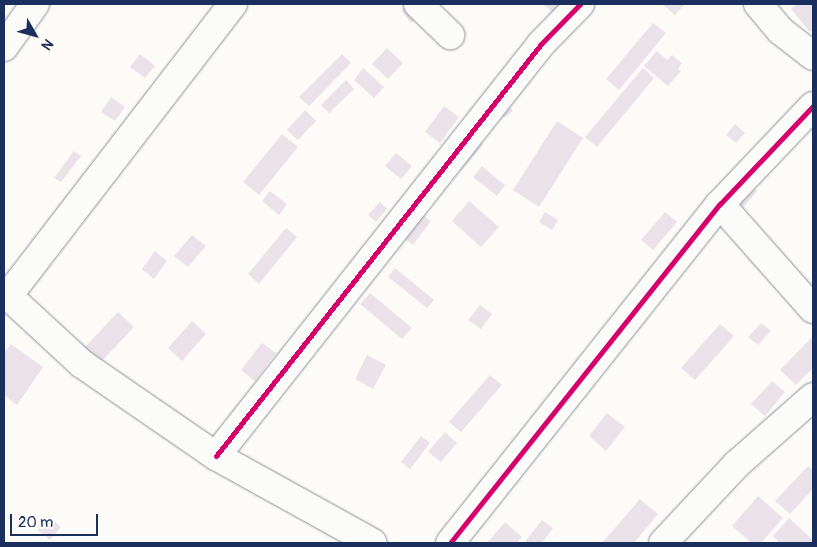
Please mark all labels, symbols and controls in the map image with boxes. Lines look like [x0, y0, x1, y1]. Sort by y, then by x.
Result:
north arrow [10, 10, 60, 60]
text: N [38, 36, 57, 54]
scale bar [12, 504, 100, 536]
text: 20 m [18, 513, 53, 532]

